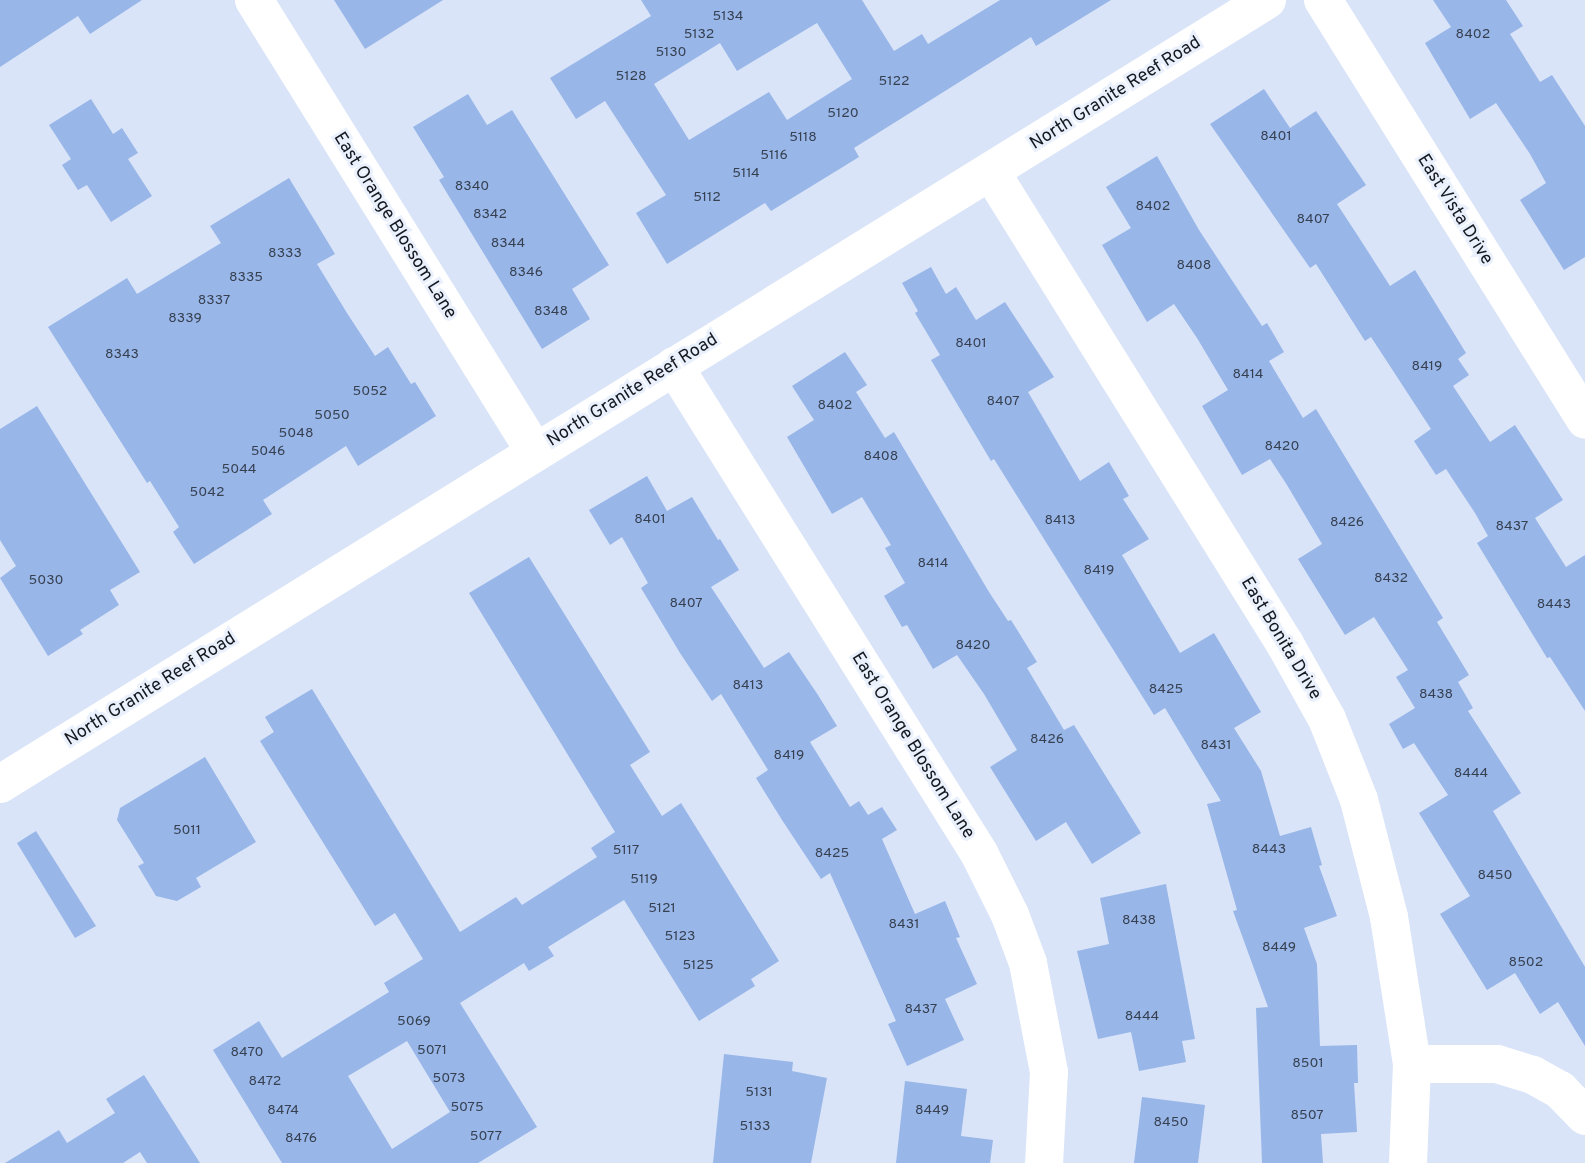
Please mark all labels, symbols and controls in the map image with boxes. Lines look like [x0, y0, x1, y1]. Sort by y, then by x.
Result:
house number: 5134 [712, 9, 744, 25]
house number: 5132 [684, 27, 714, 43]
house number: 8402 [1456, 27, 1490, 43]
street label: North Granite Reef Road [1027, 33, 1205, 155]
house number: 5130 [655, 45, 687, 61]
house number: 5128 [615, 69, 647, 85]
house number: 5122 [878, 74, 910, 90]
house number: 5120 [827, 106, 859, 122]
street label: East Orange Blossom Lane [328, 129, 460, 323]
house number: 8401 [1260, 129, 1292, 145]
house number: 5118 [789, 130, 817, 146]
house number: 5116 [760, 148, 788, 164]
street label: East Vista Drive [1411, 150, 1497, 270]
house number: 5114 [732, 166, 760, 182]
house number: 8340 [455, 179, 489, 195]
house number: 5112 [693, 190, 721, 206]
house number: 8402 [1136, 199, 1170, 215]
house number: 8342 [473, 207, 507, 223]
house number: 8407 [1296, 212, 1330, 228]
house number: 8344 [491, 236, 525, 252]
house number: 8333 [268, 246, 302, 262]
house number: 8408 [1177, 258, 1211, 274]
house number: 8346 [509, 265, 543, 281]
house number: 8335 [229, 270, 263, 286]
house number: 8337 [198, 293, 230, 309]
house number: 8348 [534, 304, 568, 320]
house number: 8339 [168, 311, 202, 327]
street label: North Granite Reef Road [544, 330, 722, 452]
house number: 8401 [955, 336, 987, 352]
house number: 8343 [105, 347, 139, 363]
house number: 8419 [1412, 359, 1442, 375]
house number: 8414 [1233, 367, 1263, 383]
house number: 5052 [353, 384, 387, 400]
house number: 8407 [986, 394, 1020, 410]
house number: 8402 [818, 398, 852, 414]
house number: 5050 [314, 408, 350, 424]
house number: 5048 [279, 426, 313, 442]
house number: 8420 [1265, 439, 1299, 455]
house number: 5046 [251, 444, 285, 460]
house number: 8408 [864, 449, 898, 465]
house number: 5044 [221, 462, 257, 478]
house number: 5042 [190, 485, 224, 501]
house number: 8401 [634, 512, 666, 528]
house number: 8413 [1045, 513, 1075, 529]
house number: 8426 [1330, 515, 1364, 531]
house number: 8437 [1496, 519, 1528, 535]
house number: 8414 [918, 556, 948, 572]
house number: 8419 [1084, 563, 1114, 579]
house number: 8432 [1374, 571, 1408, 587]
house number: 5030 [29, 573, 63, 589]
street label: East Bonita Drive [1235, 574, 1325, 704]
house number: 8407 [669, 596, 703, 612]
house number: 8443 [1537, 597, 1571, 613]
street label: North Granite Reef Road [62, 629, 240, 751]
house number: 8420 [956, 638, 990, 654]
street label: East Orange Blossom Lane [846, 649, 978, 843]
house number: 8413 [733, 678, 763, 694]
house number: 8425 [1149, 682, 1183, 698]
house number: 8438 [1419, 687, 1453, 703]
house number: 8426 [1030, 732, 1064, 748]
house number: 8431 [1201, 738, 1231, 754]
house number: 8419 [774, 748, 804, 764]
house number: 8444 [1454, 766, 1488, 782]
house number: 5011 [173, 823, 201, 839]
house number: 8443 [1252, 842, 1286, 858]
house number: 5117 [613, 843, 639, 859]
house number: 8425 [815, 846, 849, 862]
house number: 8450 [1478, 868, 1512, 884]
house number: 5119 [630, 872, 658, 888]
house number: 5121 [648, 901, 676, 917]
house number: 8438 [1122, 913, 1156, 929]
house number: 8431 [889, 917, 919, 933]
house number: 5123 [665, 929, 695, 945]
house number: 8449 [1262, 940, 1296, 956]
house number: 8502 [1509, 955, 1543, 971]
house number: 5125 [682, 958, 714, 974]
house number: 8437 [905, 1002, 937, 1018]
house number: 8444 [1125, 1009, 1159, 1025]
house number: 5069 [397, 1014, 431, 1030]
house number: 5071 [417, 1043, 447, 1059]
house number: 8470 [231, 1045, 263, 1061]
house number: 8501 [1292, 1056, 1324, 1072]
house number: 5073 [433, 1071, 465, 1087]
house number: 8472 [249, 1074, 281, 1090]
house number: 5131 [745, 1085, 773, 1101]
house number: 5075 [450, 1100, 484, 1116]
house number: 8474 [267, 1103, 299, 1119]
house number: 8449 [915, 1103, 949, 1119]
house number: 8507 [1290, 1108, 1324, 1124]
house number: 8450 [1154, 1115, 1188, 1131]
house number: 5133 [740, 1119, 770, 1135]
house number: 5077 [470, 1129, 502, 1145]
house number: 8476 [285, 1131, 317, 1147]

